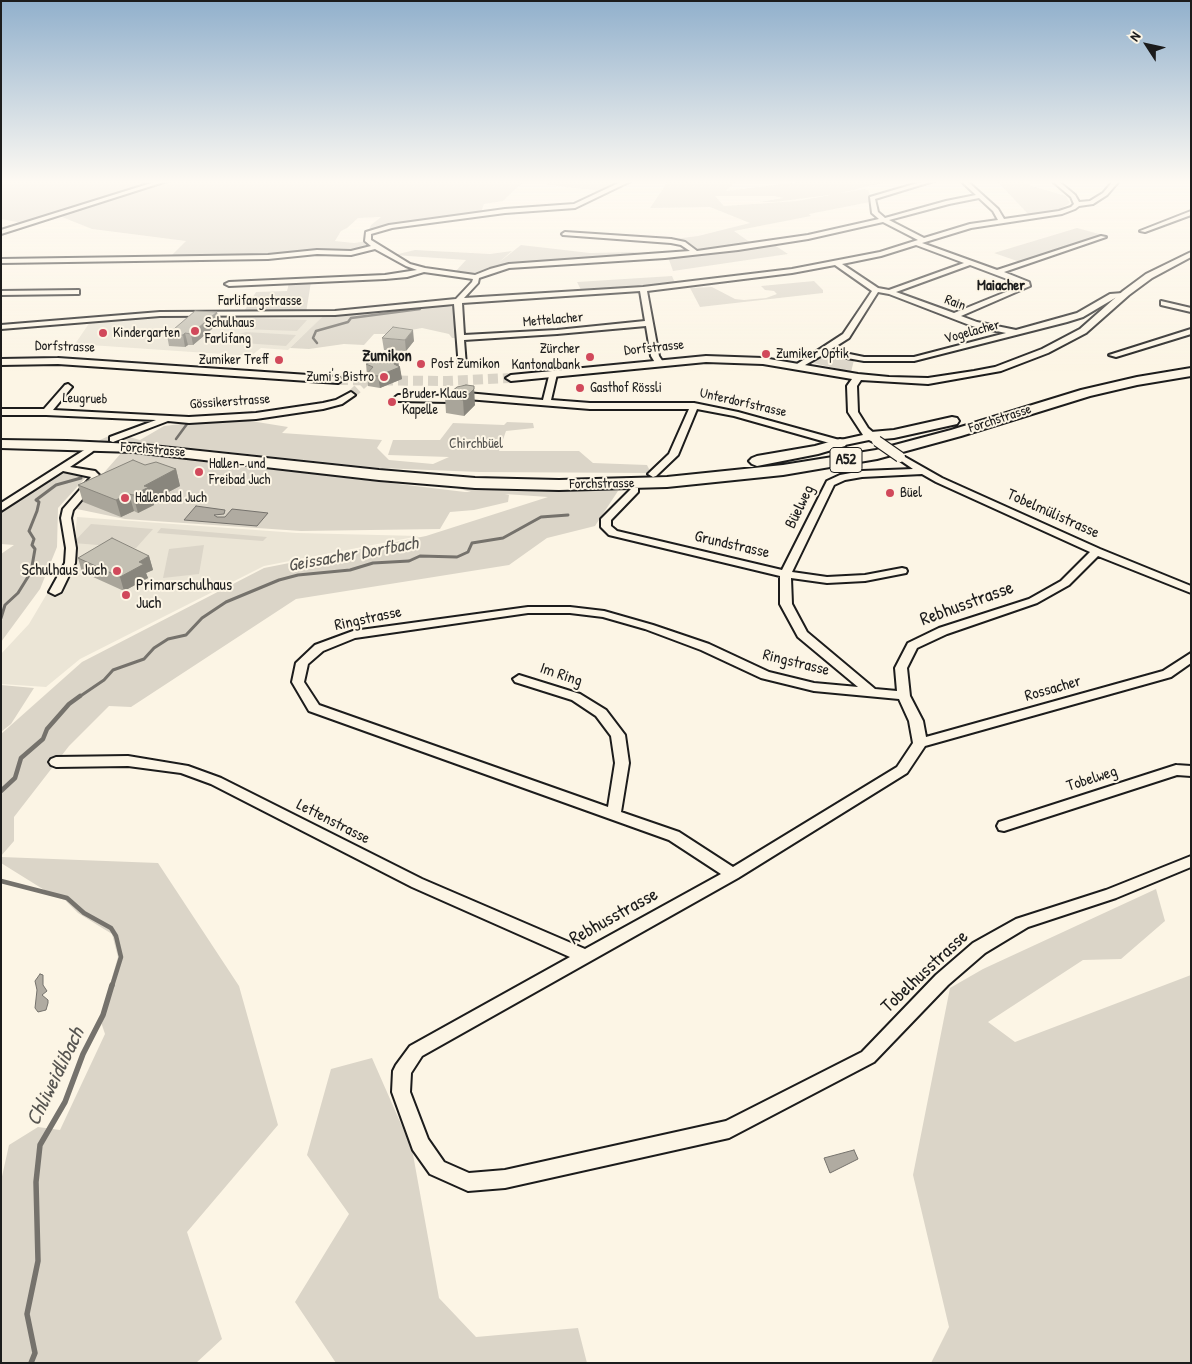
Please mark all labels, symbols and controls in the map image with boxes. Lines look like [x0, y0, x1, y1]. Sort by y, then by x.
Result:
north arrow [1122, 20, 1172, 70]
text: N [1124, 28, 1144, 45]
district label: Maiacher [977, 277, 1025, 295]
street label: Rain [942, 291, 968, 315]
street label: Farlifangstrasse [218, 293, 302, 309]
street label: Mettelacher [522, 309, 584, 331]
place label: Schulhaus Farlifang [205, 315, 254, 348]
street label: Vogelacher [942, 317, 1002, 347]
place label: Kindergarten [113, 325, 180, 341]
marker: Schulhaus Farlifang [189, 325, 201, 337]
marker: Kindergarten [97, 327, 109, 339]
street label: Dorfstrasse [623, 337, 685, 359]
street label: Dorfstrasse [35, 338, 95, 356]
place label: Zürcher Kantonalbank [511, 341, 580, 374]
place label: Zumiker Optik [776, 346, 849, 362]
district label: Zumikon [362, 347, 412, 367]
marker: Zumiker Optik [760, 348, 772, 360]
marker: Zürcher Kantonalbank [584, 351, 596, 363]
place label: Zumiker Treff [199, 352, 269, 368]
marker: Zumiker Treff [273, 354, 285, 366]
place label: Post Zumikon [431, 356, 500, 372]
marker: Post Zumikon [415, 358, 427, 370]
place label: Zumi's Bistro [306, 369, 374, 385]
marker: Zumi's Bistro [378, 371, 390, 383]
place label: Gasthof Rössli [590, 380, 662, 396]
marker: Gasthof Rössli [574, 382, 586, 394]
street label: Unterdorfstrasse [698, 385, 788, 421]
place label: Bruder Klaus Kapelle [402, 386, 467, 418]
street label: Leugrueb [62, 390, 108, 408]
street label: Gössikerstrasse [189, 391, 271, 413]
marker: Bruder Klaus Kapelle [386, 396, 398, 408]
street label: Forchstrasse [966, 401, 1034, 437]
park label: Chirchbüel [449, 436, 503, 452]
street label: Forchstrasse [120, 439, 186, 461]
road number: A52 [830, 448, 862, 472]
place label: Hallen- und Freibad Juch [209, 456, 270, 488]
marker: Hallen- und Freibad Juch [193, 466, 205, 478]
street label: Forchstrasse [569, 475, 635, 493]
street label: Büelweg [781, 482, 819, 532]
place label: Büel [900, 485, 922, 501]
street label: Tobelmülistrasse [1004, 485, 1102, 543]
marker: Büel [884, 487, 896, 499]
place label: Hallenbad Juch [135, 490, 207, 506]
marker: Hallenbad Juch [119, 492, 131, 504]
street label: Grundstrasse [693, 527, 771, 563]
water label: Geissacher Dorfbach [286, 533, 420, 577]
place label: Schulhaus Juch [22, 561, 107, 581]
marker: Schulhaus Juch [111, 565, 123, 577]
place label: Primarschulhaus Juch [136, 576, 232, 614]
street label: Rebhusstrasse [917, 577, 1017, 631]
marker: Primarschulhaus Juch [120, 589, 132, 601]
street label: Ringstrasse [333, 603, 403, 635]
street label: Ringstrasse [761, 645, 831, 681]
street label: Im Ring [537, 659, 585, 691]
street label: Rossacher [1023, 672, 1083, 706]
street label: Tobelweg [1064, 762, 1120, 796]
street label: Lettenstrasse [293, 795, 373, 849]
street label: Rebhusstrasse [566, 883, 662, 951]
street label: Tobelhusstrasse [877, 926, 973, 1018]
water label: Chliweidlibach [21, 1024, 91, 1130]

